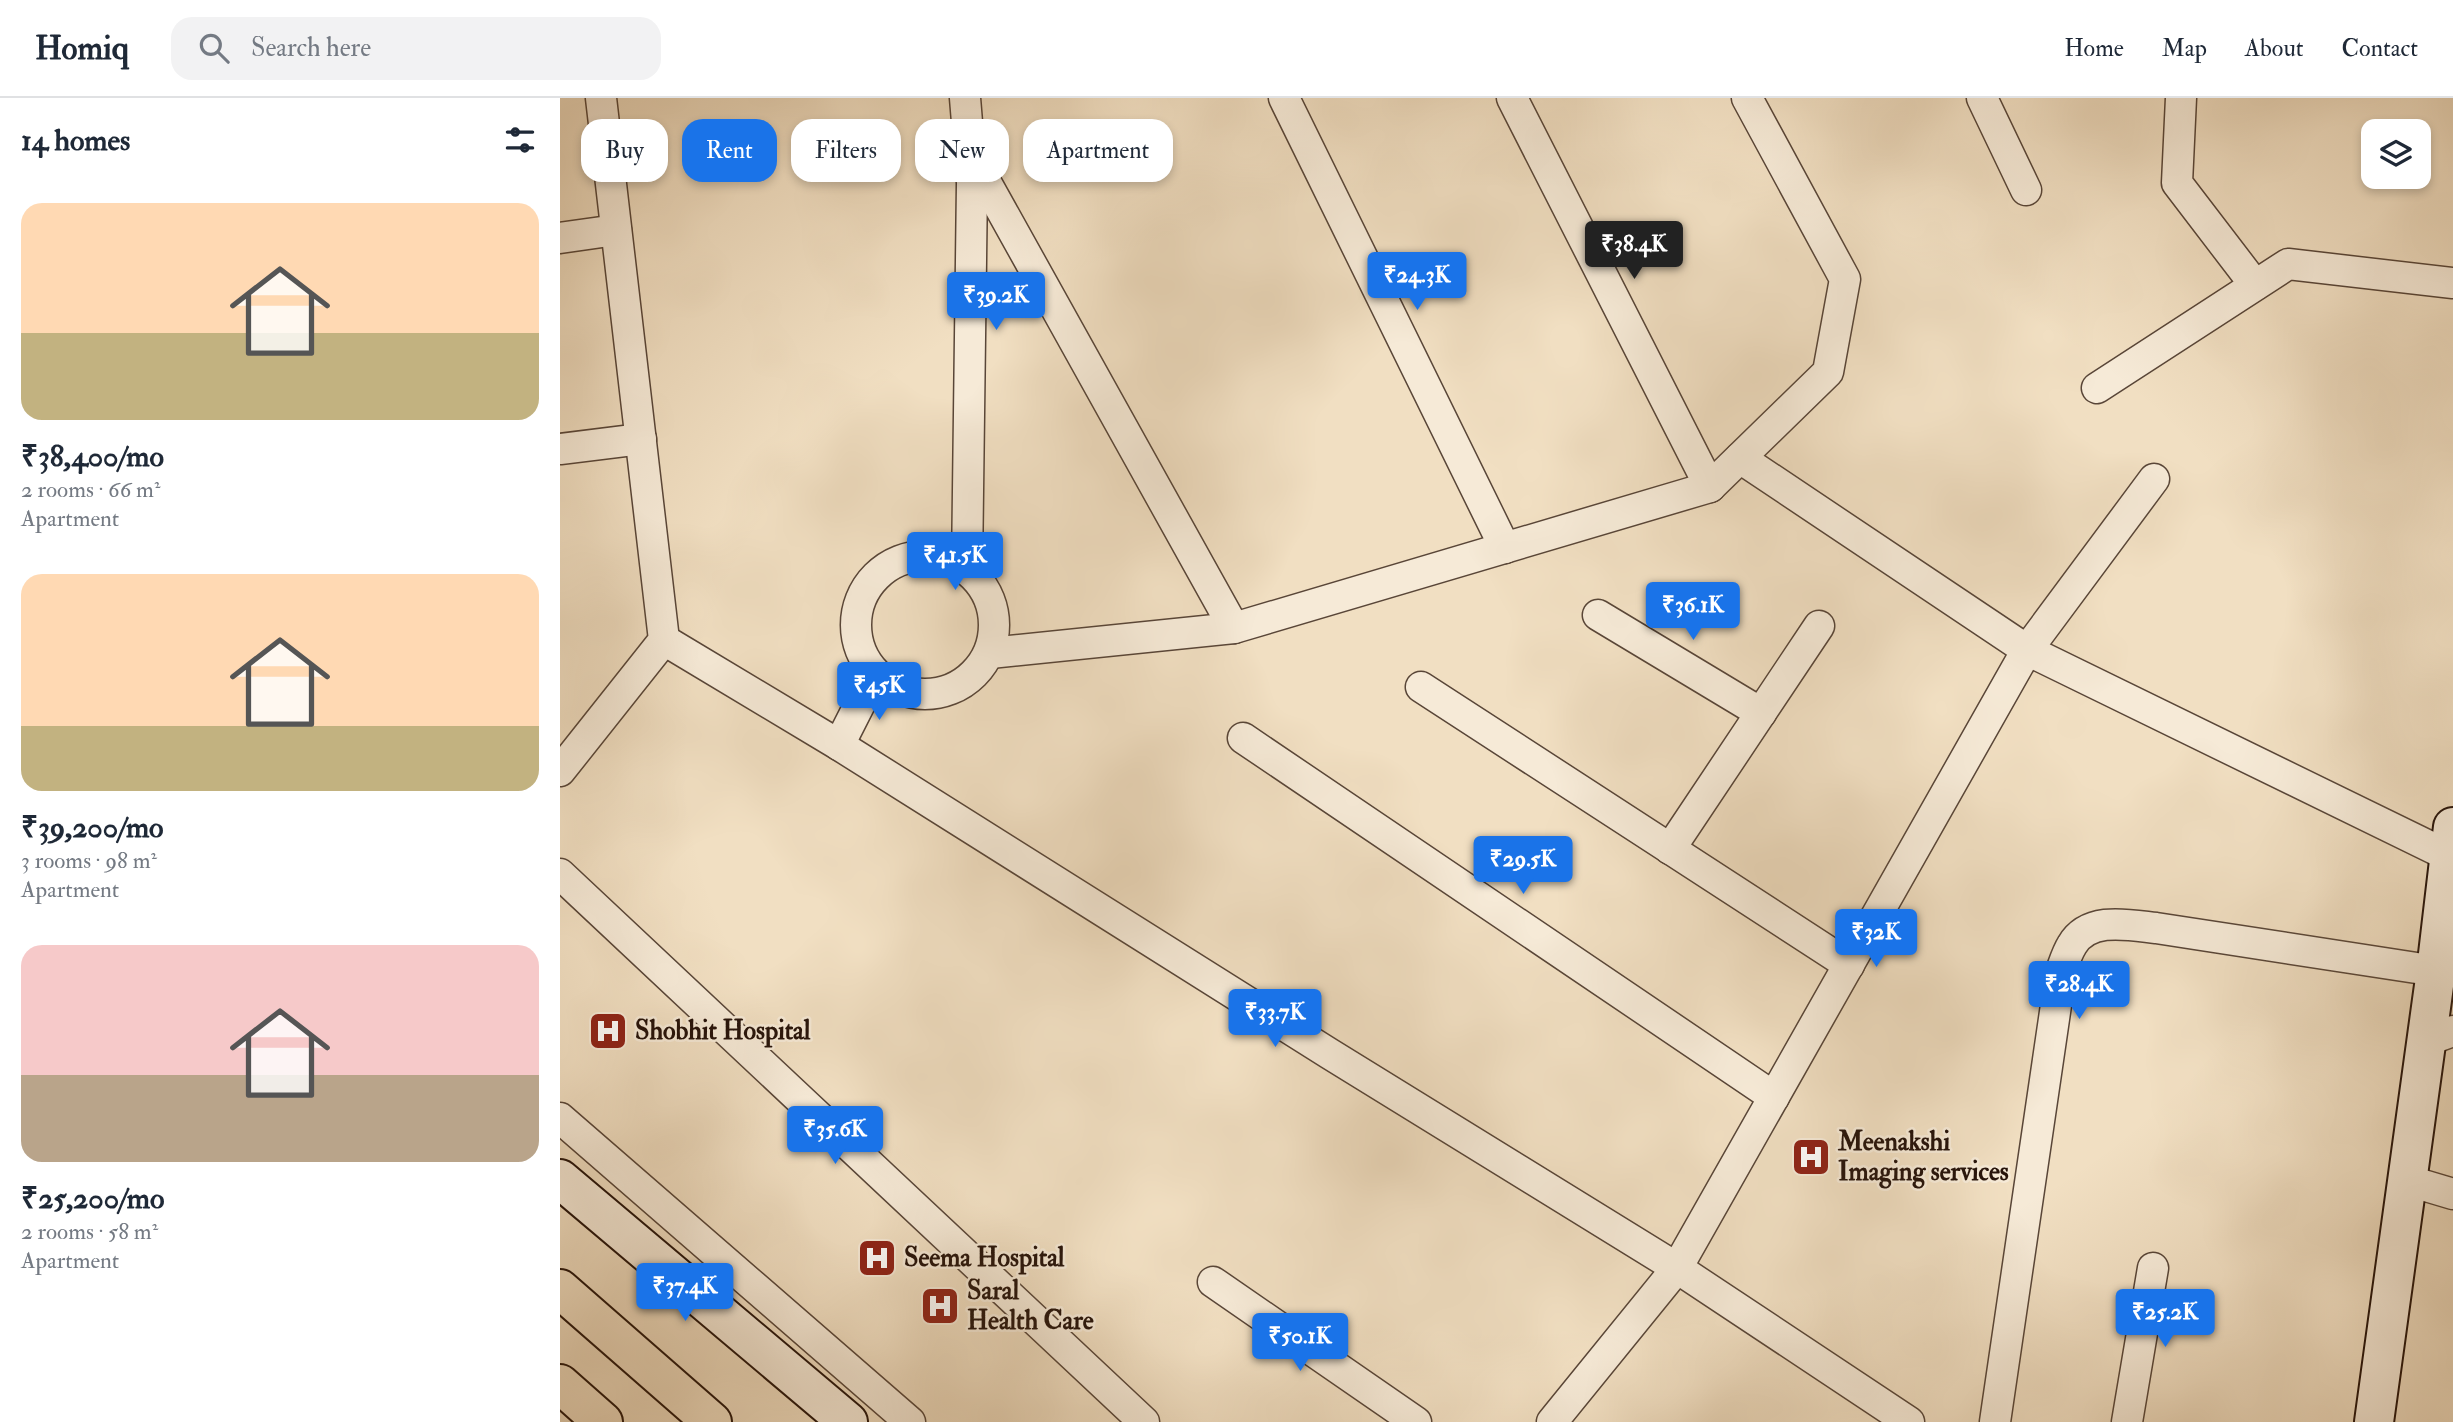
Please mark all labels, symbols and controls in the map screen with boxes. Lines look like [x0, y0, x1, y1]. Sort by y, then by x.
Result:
search box [171, 17, 661, 80]
text: Homiq [35, 28, 129, 69]
icon: search [195, 29, 233, 67]
text: Search here [251, 32, 371, 64]
text: Home [2064, 33, 2124, 64]
text: Map [2162, 33, 2207, 64]
text: About [2245, 33, 2304, 64]
text: Contact [2342, 33, 2418, 64]
chip: Buy [581, 119, 668, 182]
chip: Rent [682, 119, 777, 182]
chip: Filters [791, 119, 901, 182]
chip: New [915, 119, 1009, 182]
chip: Apartment [1023, 119, 1173, 182]
map controls [2361, 119, 2431, 189]
button: layers [2361, 119, 2431, 189]
icon: filters [501, 121, 539, 159]
text: 14 homes [21, 122, 130, 159]
pin: ₹38.4K [1577, 222, 1691, 281]
text: ₹38.4K [1601, 229, 1667, 258]
icon: home [217, 248, 343, 374]
pin: ₹24.3K [1360, 252, 1474, 312]
text: ₹24.3K [1383, 260, 1451, 289]
pin: ₹39.2K [939, 272, 1053, 332]
text: ₹39.2K [963, 280, 1029, 309]
text: ₹38,400/mo [21, 438, 164, 475]
text: 2 rooms · 66 m² [21, 475, 160, 504]
text: Apartment [21, 504, 119, 533]
pin: ₹41.5K [898, 532, 1012, 592]
text: ₹41.5K [923, 540, 987, 569]
pin: ₹36.1K [1636, 582, 1750, 642]
text: ₹36.1K [1662, 590, 1724, 619]
icon: home [217, 619, 343, 745]
pin: ₹45K [838, 662, 920, 722]
text: ₹45K [853, 670, 905, 699]
text: ₹39,200/mo [21, 809, 164, 846]
pin: ₹29.5K [1466, 836, 1580, 896]
text: ₹29.5K [1490, 844, 1556, 873]
text: 3 rooms · 98 m² [21, 846, 157, 875]
text: Apartment [21, 875, 119, 904]
pin: ₹32K [1835, 910, 1917, 969]
text: ₹32K [1851, 917, 1901, 946]
pin: ₹28.4K [2022, 962, 2136, 1021]
text: ₹28.4K [2045, 969, 2113, 998]
icon: home [217, 990, 343, 1116]
pin: ₹33.7K [1218, 990, 1332, 1049]
text: ₹33.7K [1244, 997, 1306, 1026]
hospital icon: Shobhit Hospital [587, 1010, 629, 1052]
place label: Shobhit Hospital [635, 1015, 811, 1048]
pin: ₹35.6K [778, 1107, 892, 1166]
text: ₹35.6K [803, 1114, 867, 1143]
place label: Meenakshi Imaging services [1837, 1126, 2009, 1189]
hospital icon: Meenakshi Imaging services [1790, 1136, 1832, 1178]
text: ₹25,200/mo [21, 1180, 164, 1217]
text: 2 rooms · 58 m² [21, 1217, 158, 1246]
hospital icon: Seema Hospital [856, 1237, 898, 1279]
place label: Seema Hospital [904, 1242, 1065, 1275]
text: Apartment [21, 1246, 119, 1275]
pin: ₹37.4K [628, 1264, 742, 1323]
text: ₹37.4K [652, 1271, 718, 1300]
place label: Saral Health Care [967, 1275, 1094, 1337]
hospital icon: Saral Health Care [919, 1285, 961, 1327]
pin: ₹25.2K [2108, 1290, 2222, 1349]
text: ₹25.2K [2132, 1297, 2198, 1326]
pin: ₹50.1K [1243, 1314, 1357, 1373]
text: ₹50.1K [1268, 1321, 1332, 1350]

